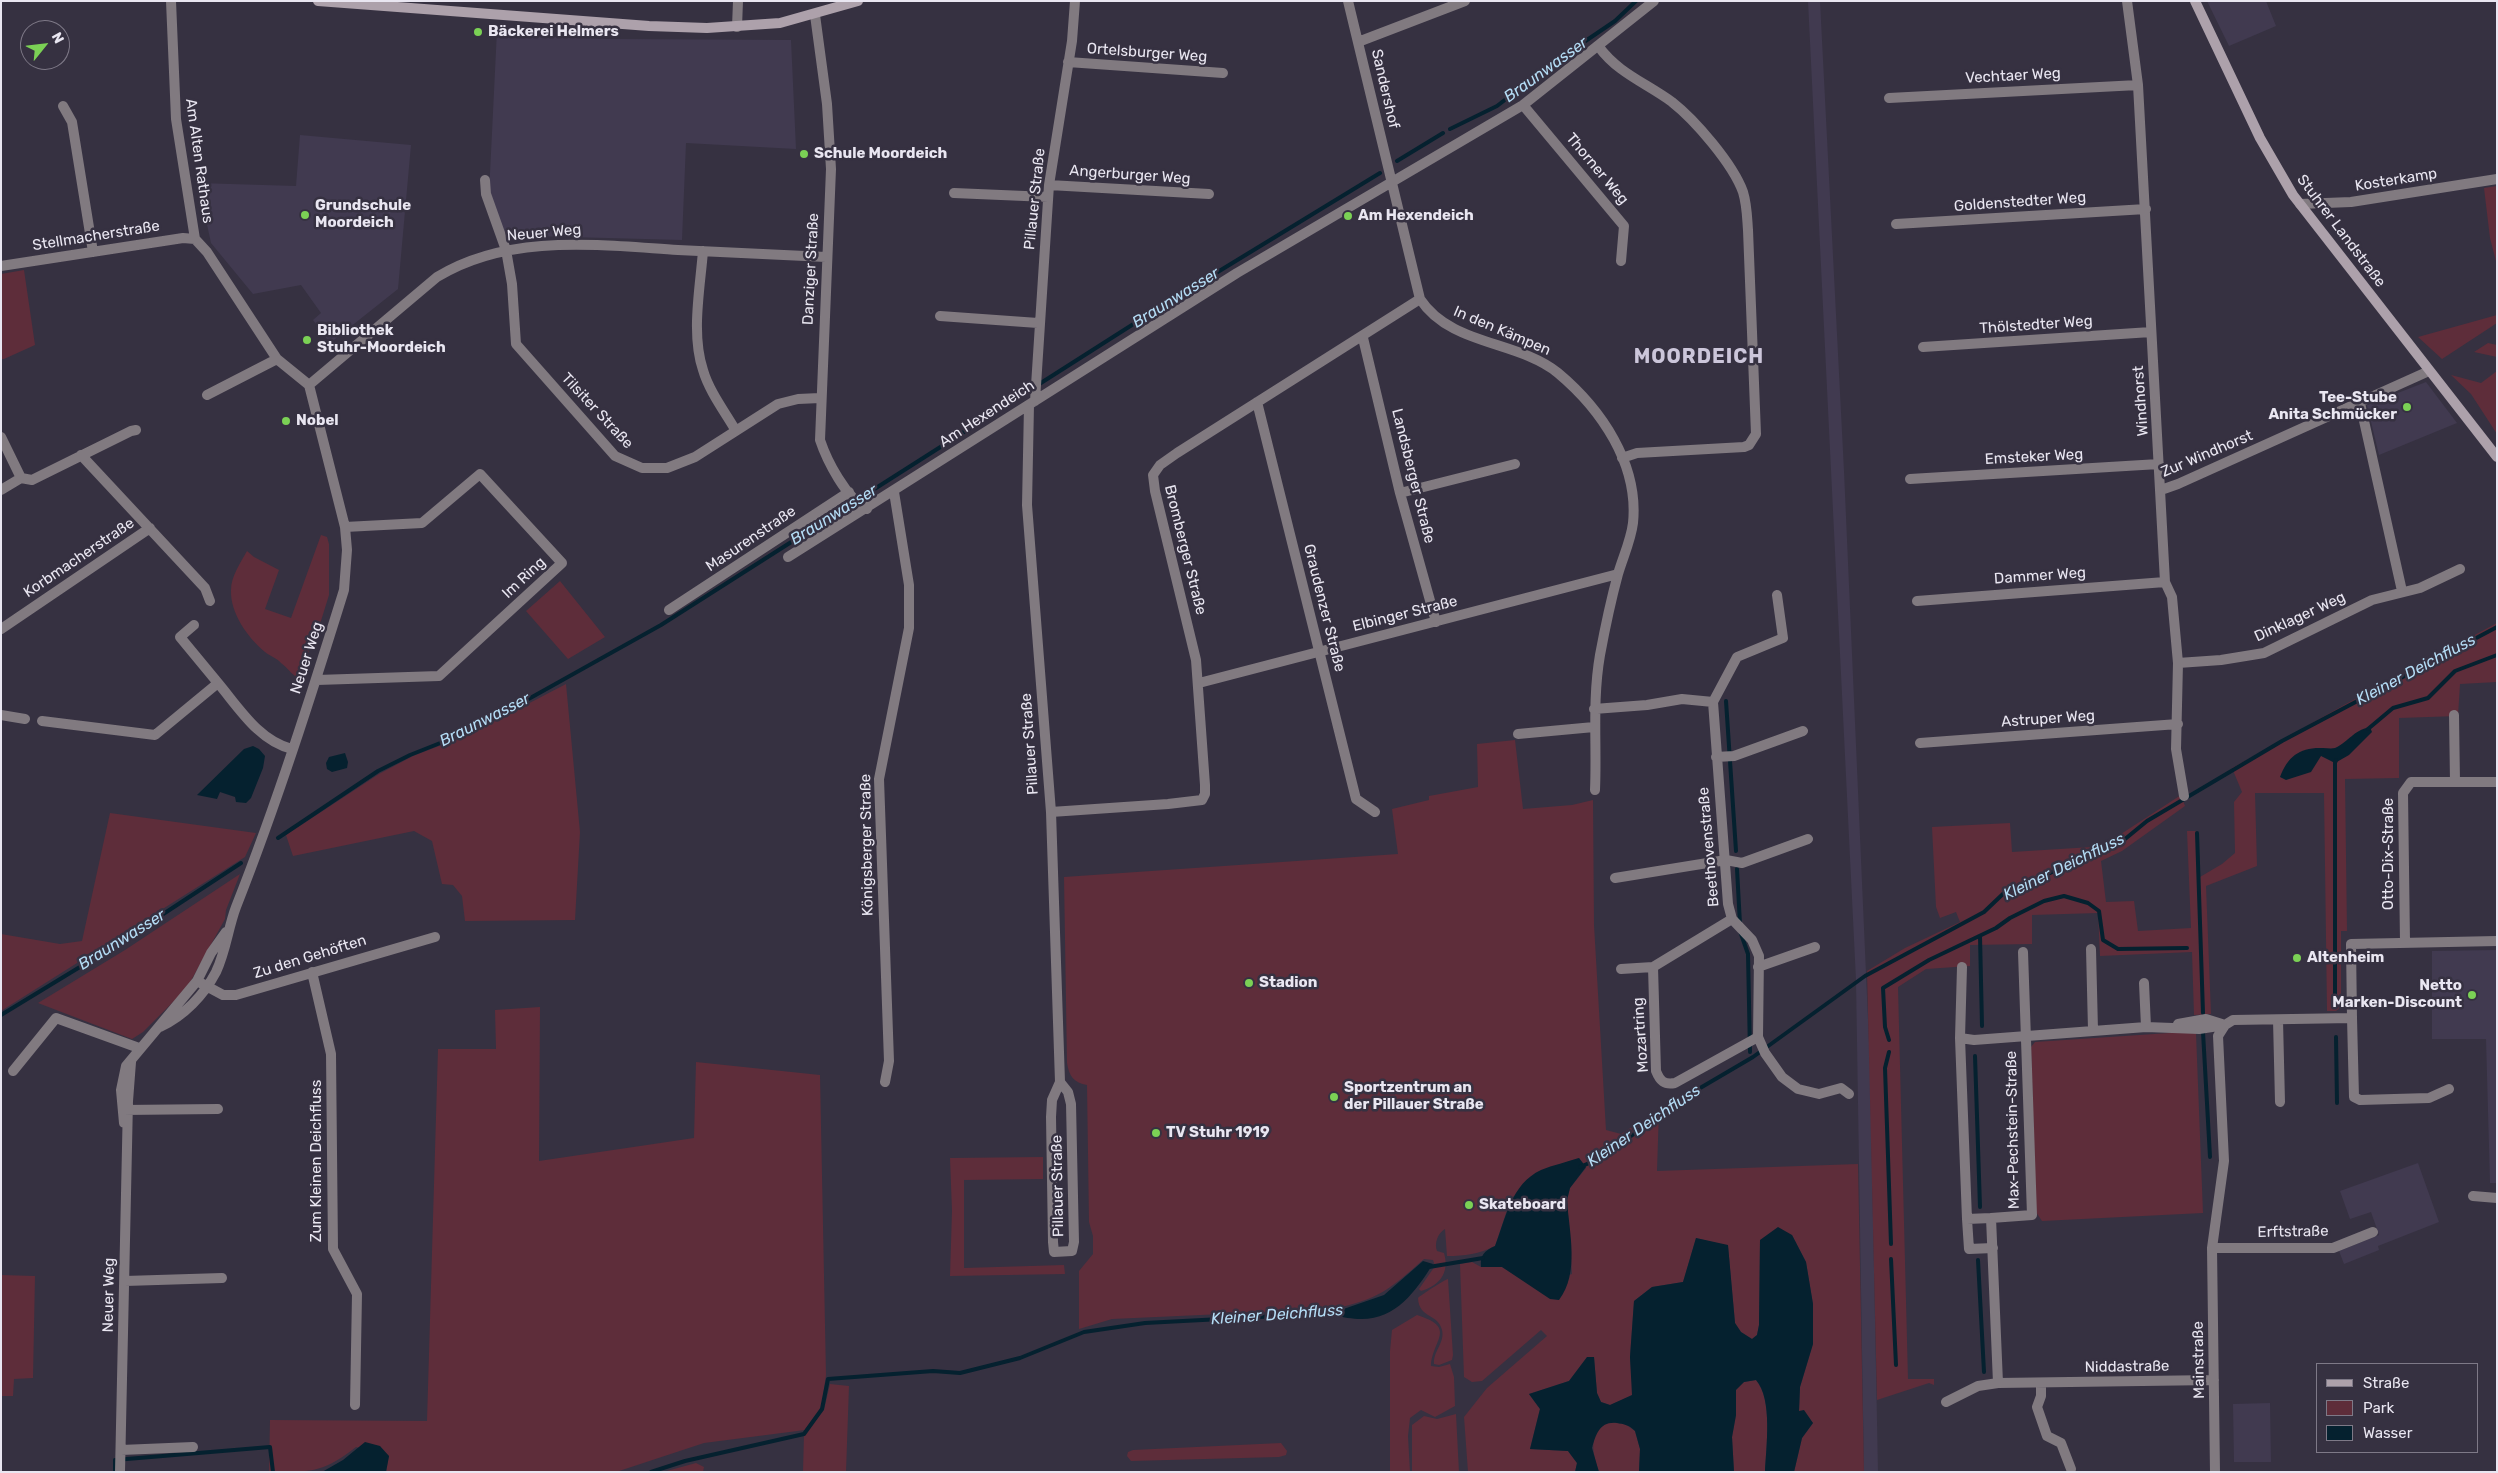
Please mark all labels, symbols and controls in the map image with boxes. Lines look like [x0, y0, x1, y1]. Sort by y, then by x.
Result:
north arrow [20, 20, 70, 70]
place label: Bäckerei Helmers [488, 23, 619, 41]
marker: Bäckerei Helmers [472, 26, 484, 38]
text: N [48, 29, 68, 46]
water label: Braunwasser [1500, 33, 1592, 107]
street label: Ortelsburger Weg [1086, 40, 1208, 66]
street label: Sandershof [1367, 48, 1403, 130]
street label: Vechtaer Weg [1965, 65, 2061, 87]
street label: Am Alten Rathaus [181, 97, 217, 225]
street label: Thorner Weg [1562, 130, 1632, 208]
place label: Schule Moordeich [814, 145, 947, 163]
street label: Pillauer Straße [1021, 147, 1049, 251]
marker: Schule Moordeich [798, 148, 810, 160]
street label: Angerburger Weg [1069, 162, 1191, 188]
street label: Kosterkamp [2354, 165, 2438, 195]
street label: Stuhrer Landstraße [2293, 171, 2389, 291]
street label: Goldenstedter Weg [1953, 188, 2087, 216]
place label: Grundschule Moordeich [315, 197, 411, 232]
place label: Am Hexendeich [1358, 207, 1474, 225]
marker: Grundschule Moordeich [299, 209, 311, 221]
marker: Am Hexendeich [1342, 210, 1354, 222]
street label: Danziger Straße [799, 213, 823, 325]
street label: Stellmacherstraße [31, 217, 161, 255]
street label: Neuer Weg [506, 221, 582, 245]
water label: Braunwasser [1129, 264, 1223, 332]
street label: In den Kämpen [1451, 302, 1553, 360]
street label: Thölstedter Weg [1979, 312, 2093, 338]
place label: Bibliothek Stuhr-Moordeich [317, 322, 446, 357]
marker: Bibliothek Stuhr-Moordeich [301, 334, 313, 346]
district label: MOORDEICH [1633, 345, 1765, 369]
street label: Windhorst [2130, 365, 2152, 437]
street label: Tilsiter Straße [557, 369, 637, 453]
street label: Am Hexendeich [936, 377, 1038, 451]
place label: Tee-Stube Anita Schmücker [2268, 389, 2397, 424]
marker: Tee-Stube Anita Schmücker [2401, 401, 2413, 413]
street label: Landsberger Straße [1388, 407, 1438, 545]
place label: Nobel [296, 412, 339, 430]
marker: Nobel [280, 415, 292, 427]
street label: Zur Windhorst [2158, 427, 2256, 481]
street label: Emsteker Weg [1984, 445, 2084, 469]
water label: Braunwasser [787, 481, 881, 549]
street label: Bromberger Straße [1160, 483, 1210, 617]
street label: Masurenstraße [703, 502, 799, 576]
street label: Korbmacherstraße [20, 514, 138, 602]
street label: Graudenzer Straße [1299, 542, 1349, 674]
street label: Im Ring [499, 553, 549, 603]
street label: Dammer Weg [1993, 564, 2087, 588]
street label: Dinklager Weg [2252, 588, 2348, 646]
street label: Elbinger Straße [1351, 592, 1459, 636]
street label: Neuer Weg [287, 620, 327, 696]
water label: Kleiner Deichfluss [2353, 630, 2479, 710]
water label: Braunwasser [437, 689, 533, 751]
street label: Pillauer Straße [1017, 693, 1043, 795]
street label: Astruper Weg [2000, 707, 2096, 731]
street label: Königsberger Straße [857, 774, 877, 916]
street label: Beethovenstraße [1695, 786, 1723, 908]
street label: Otto-Dix-Straße [2380, 798, 2398, 910]
water label: Kleiner Deichfluss [2000, 829, 2128, 905]
water label: Braunwasser [75, 906, 169, 974]
street label: Zu den Gehöften [251, 931, 369, 983]
place label: Altenheim [2307, 949, 2384, 967]
marker: Altenheim [2291, 952, 2303, 964]
place label: Stadion [1259, 974, 1317, 992]
marker: Stadion [1243, 977, 1255, 989]
place label: Netto Marken-Discount [2332, 977, 2462, 1012]
marker: Netto Marken-Discount [2466, 989, 2478, 1001]
street label: Mozartring [1629, 997, 1653, 1073]
street label: Max-Pechstein-Straße [2003, 1051, 2023, 1209]
place label: Sportzentrum an der Pillauer Straße [1344, 1079, 1484, 1114]
street label: Zum Kleinen Deichfluss [308, 1080, 326, 1242]
water label: Kleiner Deichfluss [1584, 1081, 1704, 1171]
marker: Sportzentrum an der Pillauer Straße [1328, 1091, 1340, 1103]
place label: TV Stuhr 1919 [1166, 1124, 1269, 1142]
marker: TV Stuhr 1919 [1150, 1127, 1162, 1139]
street label: Pillauer Straße [1048, 1135, 1068, 1237]
place label: Skateboard [1479, 1196, 1566, 1214]
marker: Skateboard [1463, 1199, 1475, 1211]
street label: Erftstraße [2257, 1222, 2329, 1242]
street label: Neuer Weg [99, 1258, 119, 1332]
water label: Kleiner Deichfluss [1210, 1301, 1344, 1329]
street label: Mainstraße [2189, 1321, 2209, 1399]
street label: Niddastraße [2084, 1357, 2170, 1377]
legend [2316, 1363, 2478, 1453]
text: Straße [2363, 1374, 2409, 1392]
text: Park [2363, 1399, 2394, 1417]
text: Wasser [2363, 1424, 2412, 1442]

